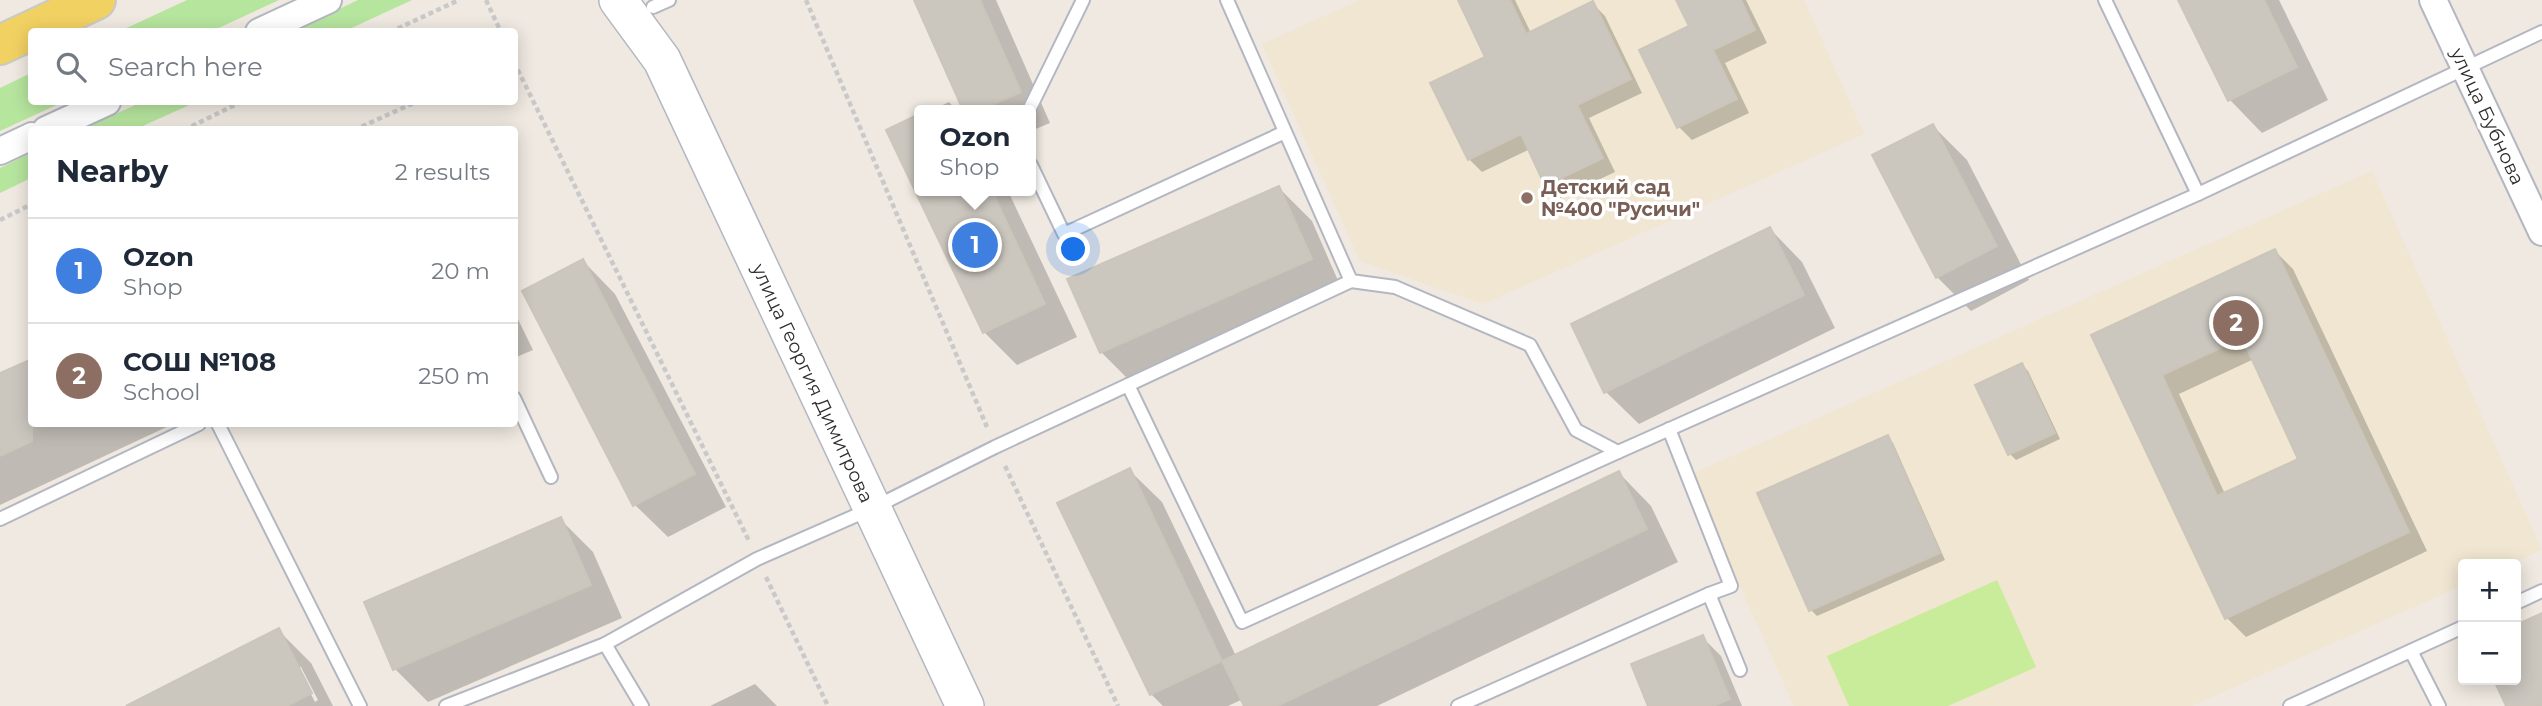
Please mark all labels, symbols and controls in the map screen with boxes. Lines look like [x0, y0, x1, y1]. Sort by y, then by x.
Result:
search box [28, 28, 518, 105]
street label: улица Бубнова [2445, 43, 2529, 188]
icon: search [52, 48, 90, 86]
text: Search here [108, 51, 263, 83]
popup [914, 105, 1036, 196]
text: Ozon [940, 121, 1010, 153]
text: Nearby [56, 153, 168, 190]
text: Shop [940, 153, 999, 181]
text: 2 results [395, 158, 490, 186]
place label: Детский сад №400 "Русичи" [1541, 176, 1700, 221]
marker: Детский сад №400 "Русичи" [1519, 190, 1535, 206]
pin: 1 [952, 219, 998, 271]
your location [1056, 232, 1090, 266]
text: Ozon [123, 241, 194, 273]
text: 1 [74, 257, 84, 285]
text: 20 m [431, 257, 490, 285]
street label: улица Георгия Димитрова [746, 259, 878, 506]
text: Shop [123, 273, 183, 301]
pin: 2 [2213, 297, 2259, 349]
text: СОШ №108 [123, 346, 276, 378]
text: 2 [72, 362, 86, 390]
text: 250 m [418, 362, 490, 390]
text: School [123, 378, 201, 406]
map controls [2458, 559, 2521, 685]
button: + [2458, 559, 2521, 622]
button: − [2458, 622, 2521, 685]

